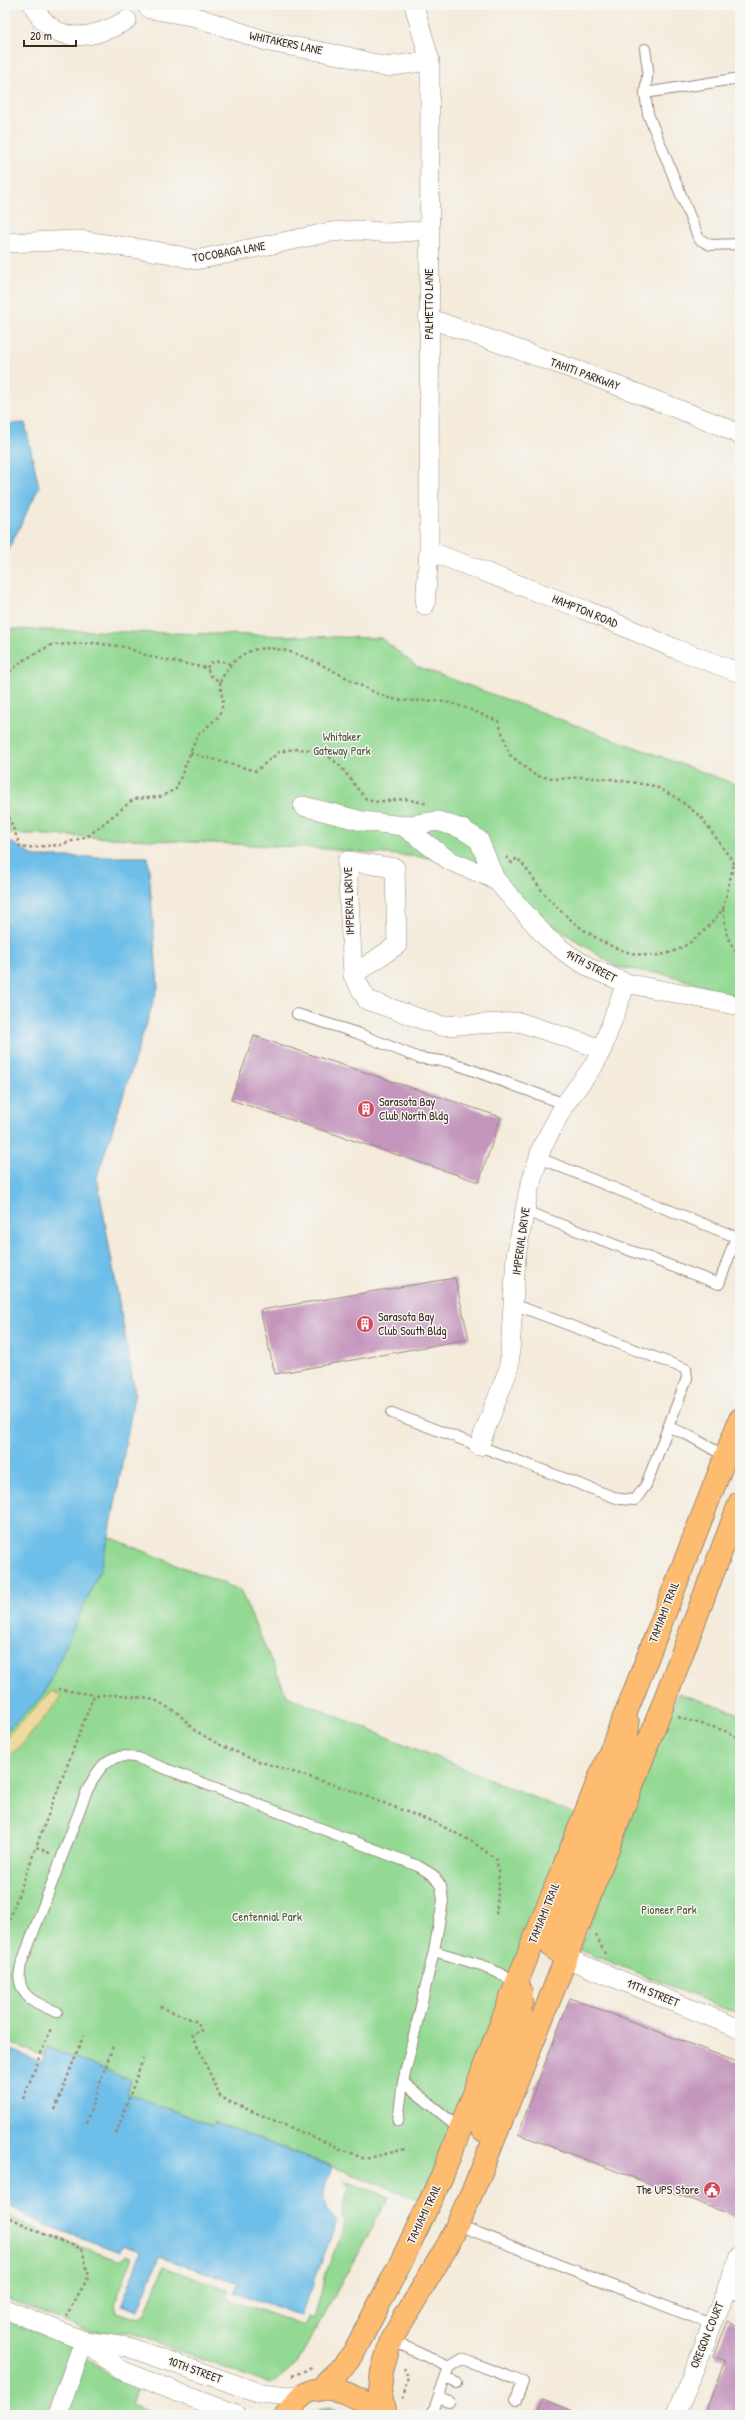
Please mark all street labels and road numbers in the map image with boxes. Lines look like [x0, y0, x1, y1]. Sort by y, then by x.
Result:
street label: WHITAKERS LANE [248, 26, 325, 59]
street label: TOCOBAGA LANE [191, 237, 267, 266]
street label: PALMETTO LANE [420, 268, 437, 340]
street label: TAHITI PARKWAY [548, 353, 623, 394]
street label: HAMPTON ROAD [550, 590, 621, 632]
street label: IMPERIAL DRIVE [339, 866, 358, 935]
street label: 14TH STREET [563, 945, 620, 986]
street label: IMPERIAL DRIVE [507, 1205, 534, 1276]
street label: TAMIAMI TRAIL [644, 1578, 683, 1645]
street label: TAMIAMI TRAIL [524, 1879, 564, 1946]
street label: 11TH STREET [624, 1974, 682, 2011]
street label: TAMIAMI TRAIL [402, 2181, 445, 2246]
street label: OREGON COURT [686, 2299, 728, 2370]
street label: 10TH STREET [166, 2352, 225, 2387]

